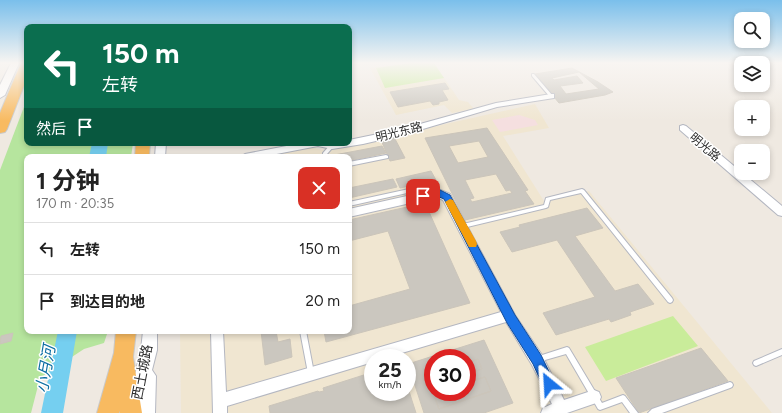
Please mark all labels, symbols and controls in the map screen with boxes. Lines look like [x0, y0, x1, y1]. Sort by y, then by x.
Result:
map controls [734, 12, 770, 180]
button: search [734, 12, 770, 48]
text: 150 m [102, 36, 179, 70]
icon: left [36, 40, 88, 92]
button: layers [734, 56, 770, 92]
text: 左转 [102, 74, 138, 96]
button: + [734, 100, 770, 136]
icon: arrive [74, 116, 96, 138]
street label: 明光东路 [374, 119, 424, 145]
text: 然后 [36, 120, 66, 138]
street label: 明光路 [687, 130, 723, 164]
button: − [734, 144, 770, 180]
text: 1 分钟 [36, 166, 100, 195]
button: close [298, 167, 340, 209]
pin [406, 179, 440, 213]
icon: arrive [412, 185, 434, 207]
text: 170 m · 20:35 [36, 196, 114, 211]
icon: left [36, 238, 58, 260]
text: 150 m [299, 240, 340, 258]
text: 左转 [70, 241, 100, 259]
icon: arrive [36, 290, 58, 312]
text: 20 m [306, 292, 340, 310]
text: 到达目的地 [70, 293, 145, 311]
water label: 小月河 [32, 341, 60, 394]
street label: 西土城路 [129, 343, 156, 401]
speed limit sign: 30 [424, 349, 476, 401]
text: 25 [378, 358, 402, 382]
position arrow [528, 363, 570, 405]
text: km/h [379, 378, 401, 391]

